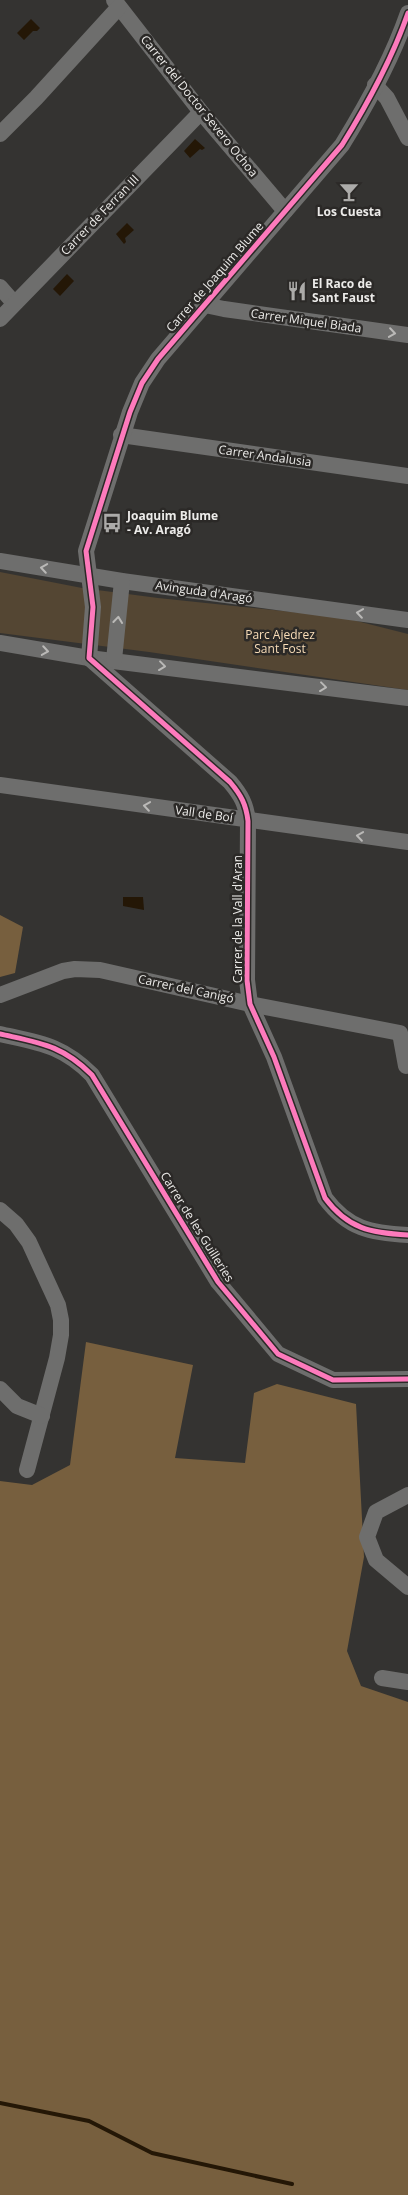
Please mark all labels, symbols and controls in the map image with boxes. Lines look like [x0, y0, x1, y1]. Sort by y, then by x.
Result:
street label: Carrer del Doctor Severo Ochoa [137, 31, 262, 180]
street label: Carrer de Ferran III [57, 171, 143, 259]
bar icon: Los Cuesta [338, 181, 360, 203]
place label: Los Cuesta [317, 203, 381, 220]
street label: Carrer de Joaquim Blume [162, 218, 267, 335]
place label: El Raco de Sant Faust [312, 275, 375, 306]
restaurant icon: El Raco de Sant Faust [286, 280, 308, 302]
street label: Carrer Miquel Biada [250, 304, 363, 337]
one-way arrow [388, 327, 396, 338]
street label: Carrer Andalusia [218, 441, 313, 470]
place label: Joaquim Blume - Av. Aragó [126, 507, 218, 538]
bus stop icon: Joaquim Blume - Av. Aragó [101, 512, 123, 534]
one-way arrow [40, 564, 49, 574]
street label: Avinguda d'Aragó [154, 576, 254, 607]
one-way arrow [355, 608, 363, 619]
one-way arrow [112, 616, 123, 624]
park label: Parc Ajedrez Sant Fost [245, 626, 315, 657]
one-way arrow [40, 645, 49, 655]
one-way arrow [158, 660, 166, 671]
one-way arrow [319, 681, 327, 692]
one-way arrow [143, 801, 151, 812]
street label: Vall de Boí [174, 801, 235, 826]
one-way arrow [355, 831, 364, 841]
street label: Carrer de la Vall d'Aran [229, 855, 246, 983]
street label: Carrer del Canigó [137, 970, 235, 1007]
street label: Carrer de les Guilleries [157, 1168, 238, 1285]

